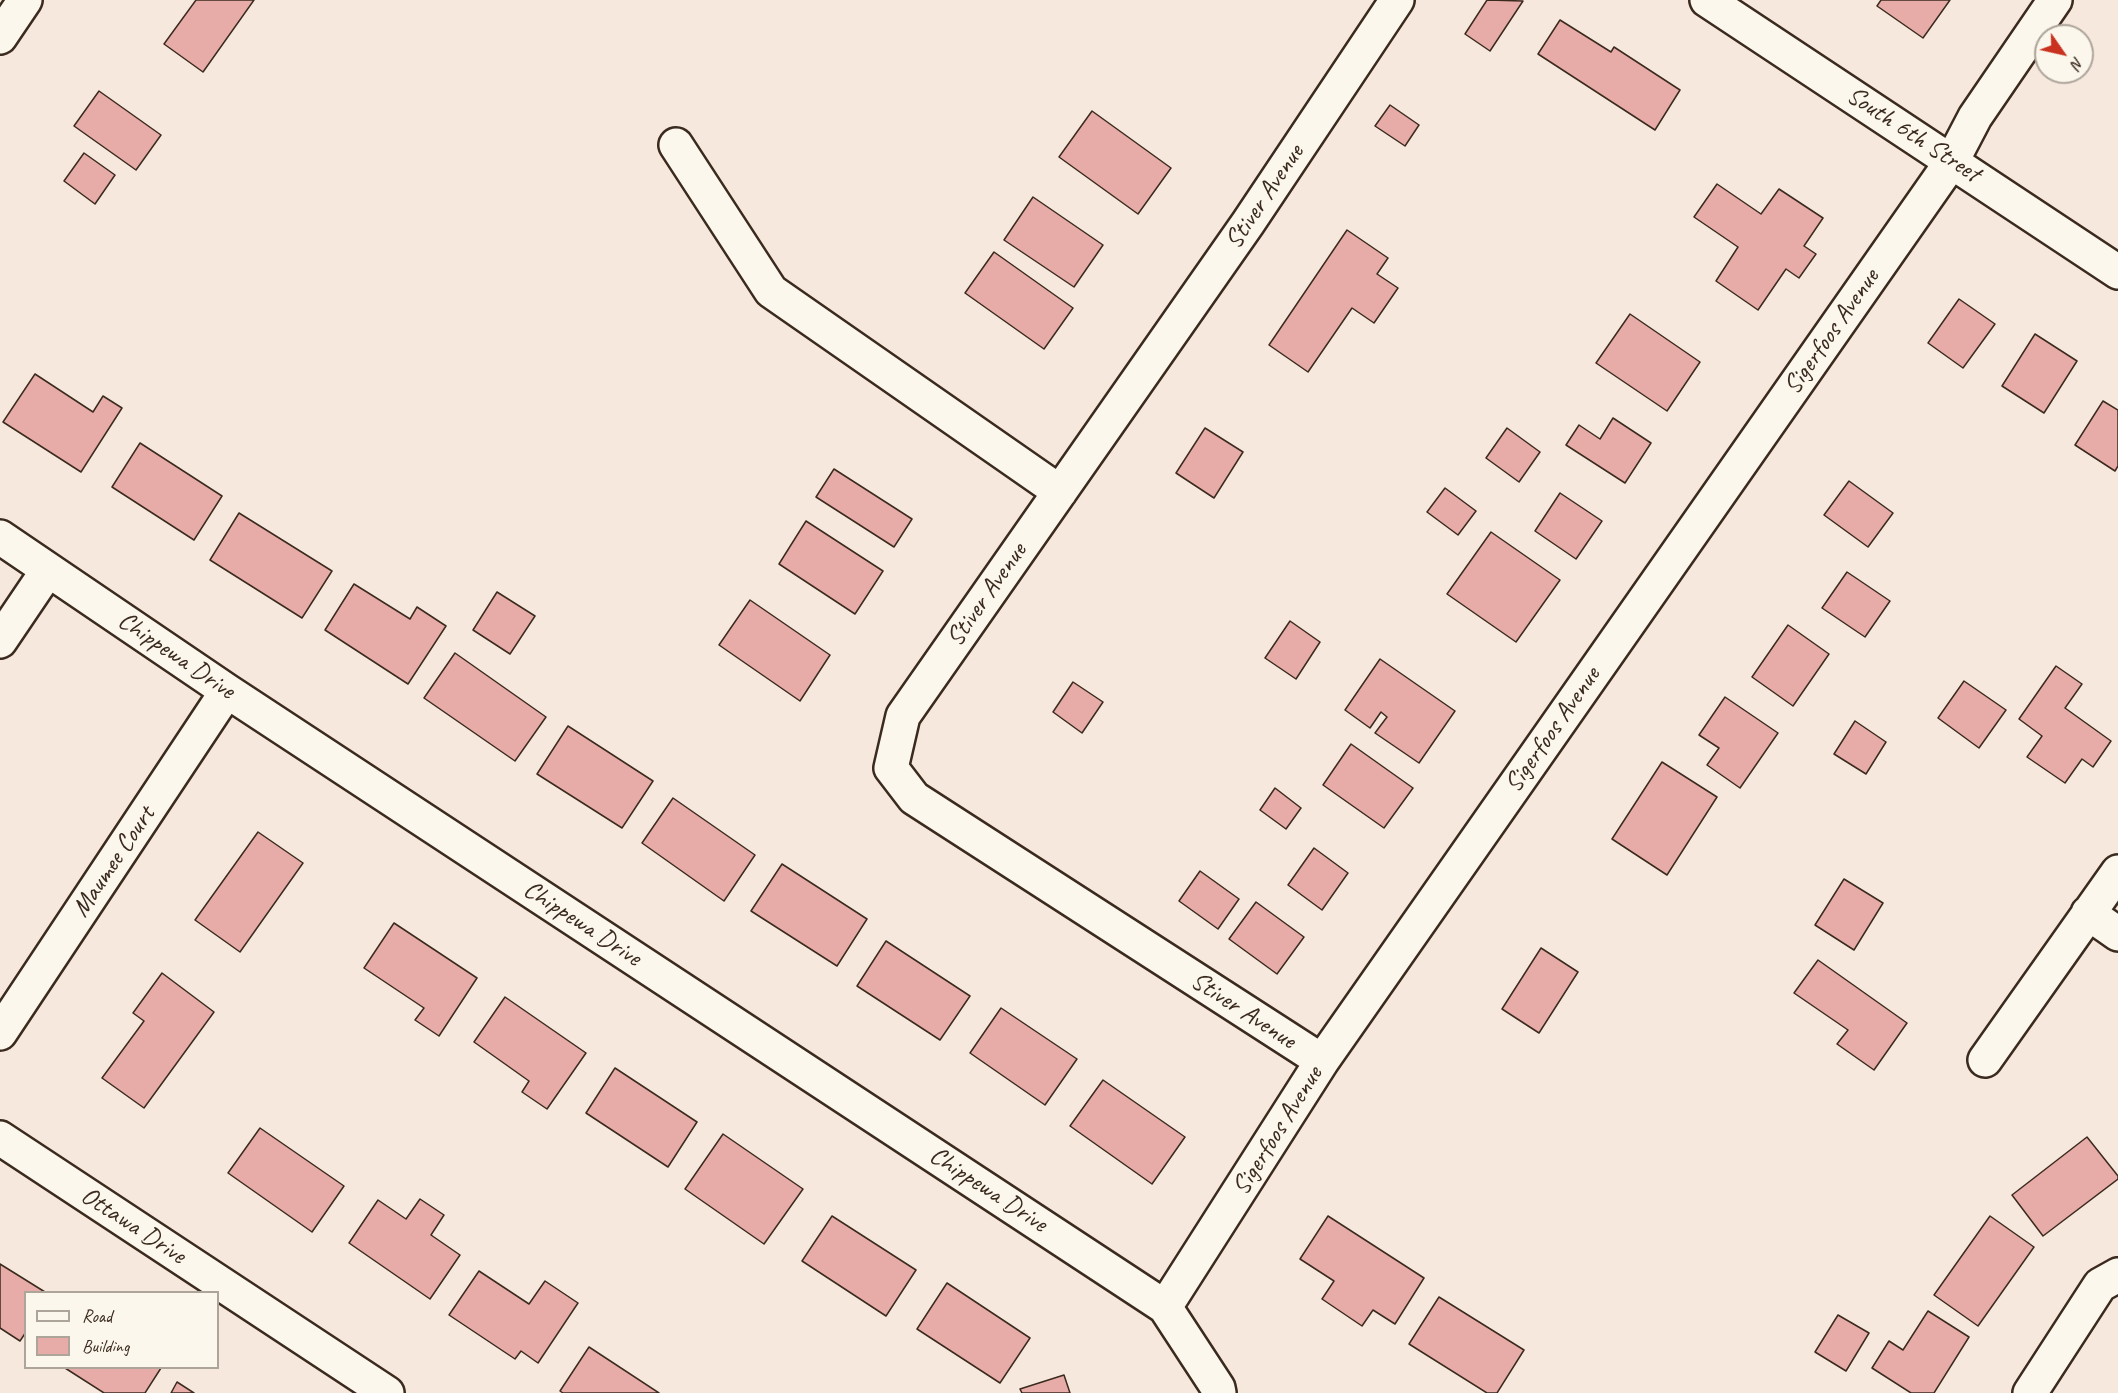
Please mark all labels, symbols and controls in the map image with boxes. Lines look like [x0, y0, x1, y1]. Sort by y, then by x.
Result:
north arrow [2034, 24, 2094, 84]
text: N [2066, 53, 2088, 73]
street label: South 6th Street [1840, 80, 1986, 190]
street label: Stiver Avenue [1219, 139, 1311, 255]
street label: Sigerfoos Avenue [1777, 263, 1887, 401]
street label: Stiver Avenue [940, 537, 1034, 653]
street label: Chippewa Drive [112, 605, 240, 707]
street label: Sigerfoos Avenue [1498, 661, 1608, 799]
street label: Maumee Court [66, 801, 162, 923]
street label: Chippewa Drive [517, 874, 647, 974]
street label: Stiver Avenue [1185, 965, 1301, 1057]
street label: Sigerfoos Avenue [1226, 1061, 1330, 1201]
street label: Chippewa Drive [923, 1140, 1053, 1240]
street label: Ottawa Drive [75, 1181, 191, 1271]
legend [24, 1291, 219, 1369]
text: Road [82, 1305, 112, 1327]
text: Building [82, 1335, 129, 1357]

